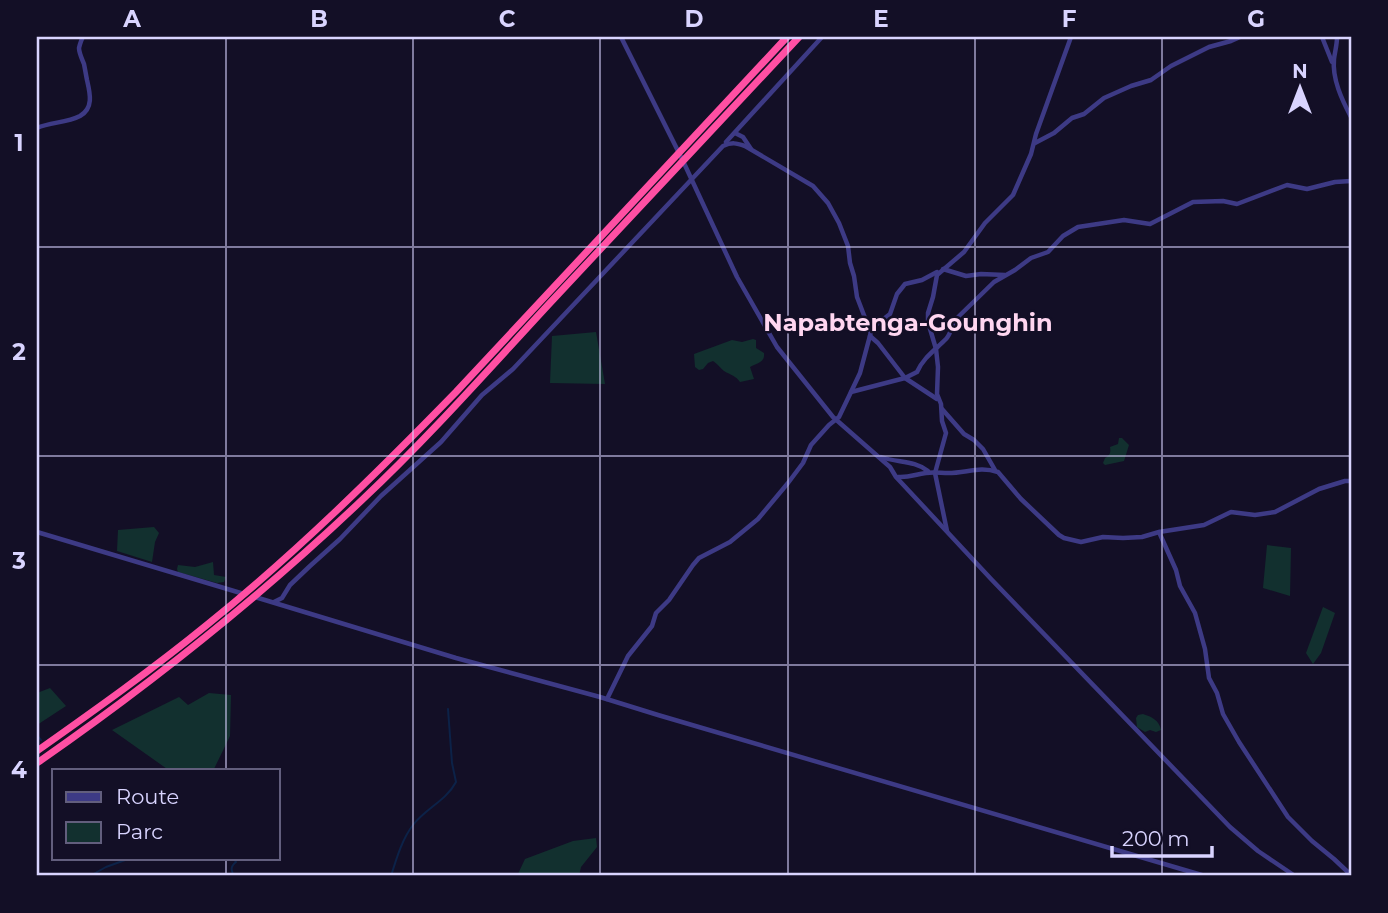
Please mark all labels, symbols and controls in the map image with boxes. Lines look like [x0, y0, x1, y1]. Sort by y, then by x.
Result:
text: A [122, 5, 141, 33]
text: B [310, 5, 328, 33]
text: C [499, 5, 516, 33]
text: D [685, 5, 704, 33]
text: E [873, 5, 889, 33]
text: F [1062, 5, 1077, 33]
text: G [1247, 5, 1265, 33]
north arrow [1266, 52, 1336, 122]
text: N [1292, 60, 1308, 83]
text: 1 [14, 129, 24, 157]
district label: Napabtenga-Gounghin [763, 308, 1053, 337]
text: 2 [12, 338, 26, 366]
text: 3 [11, 547, 26, 575]
text: 4 [11, 756, 27, 784]
legend [52, 769, 280, 860]
text: Route [116, 784, 179, 809]
scale bar [1112, 815, 1211, 859]
text: Parc [116, 819, 163, 844]
text: 200 m [1122, 826, 1189, 851]

